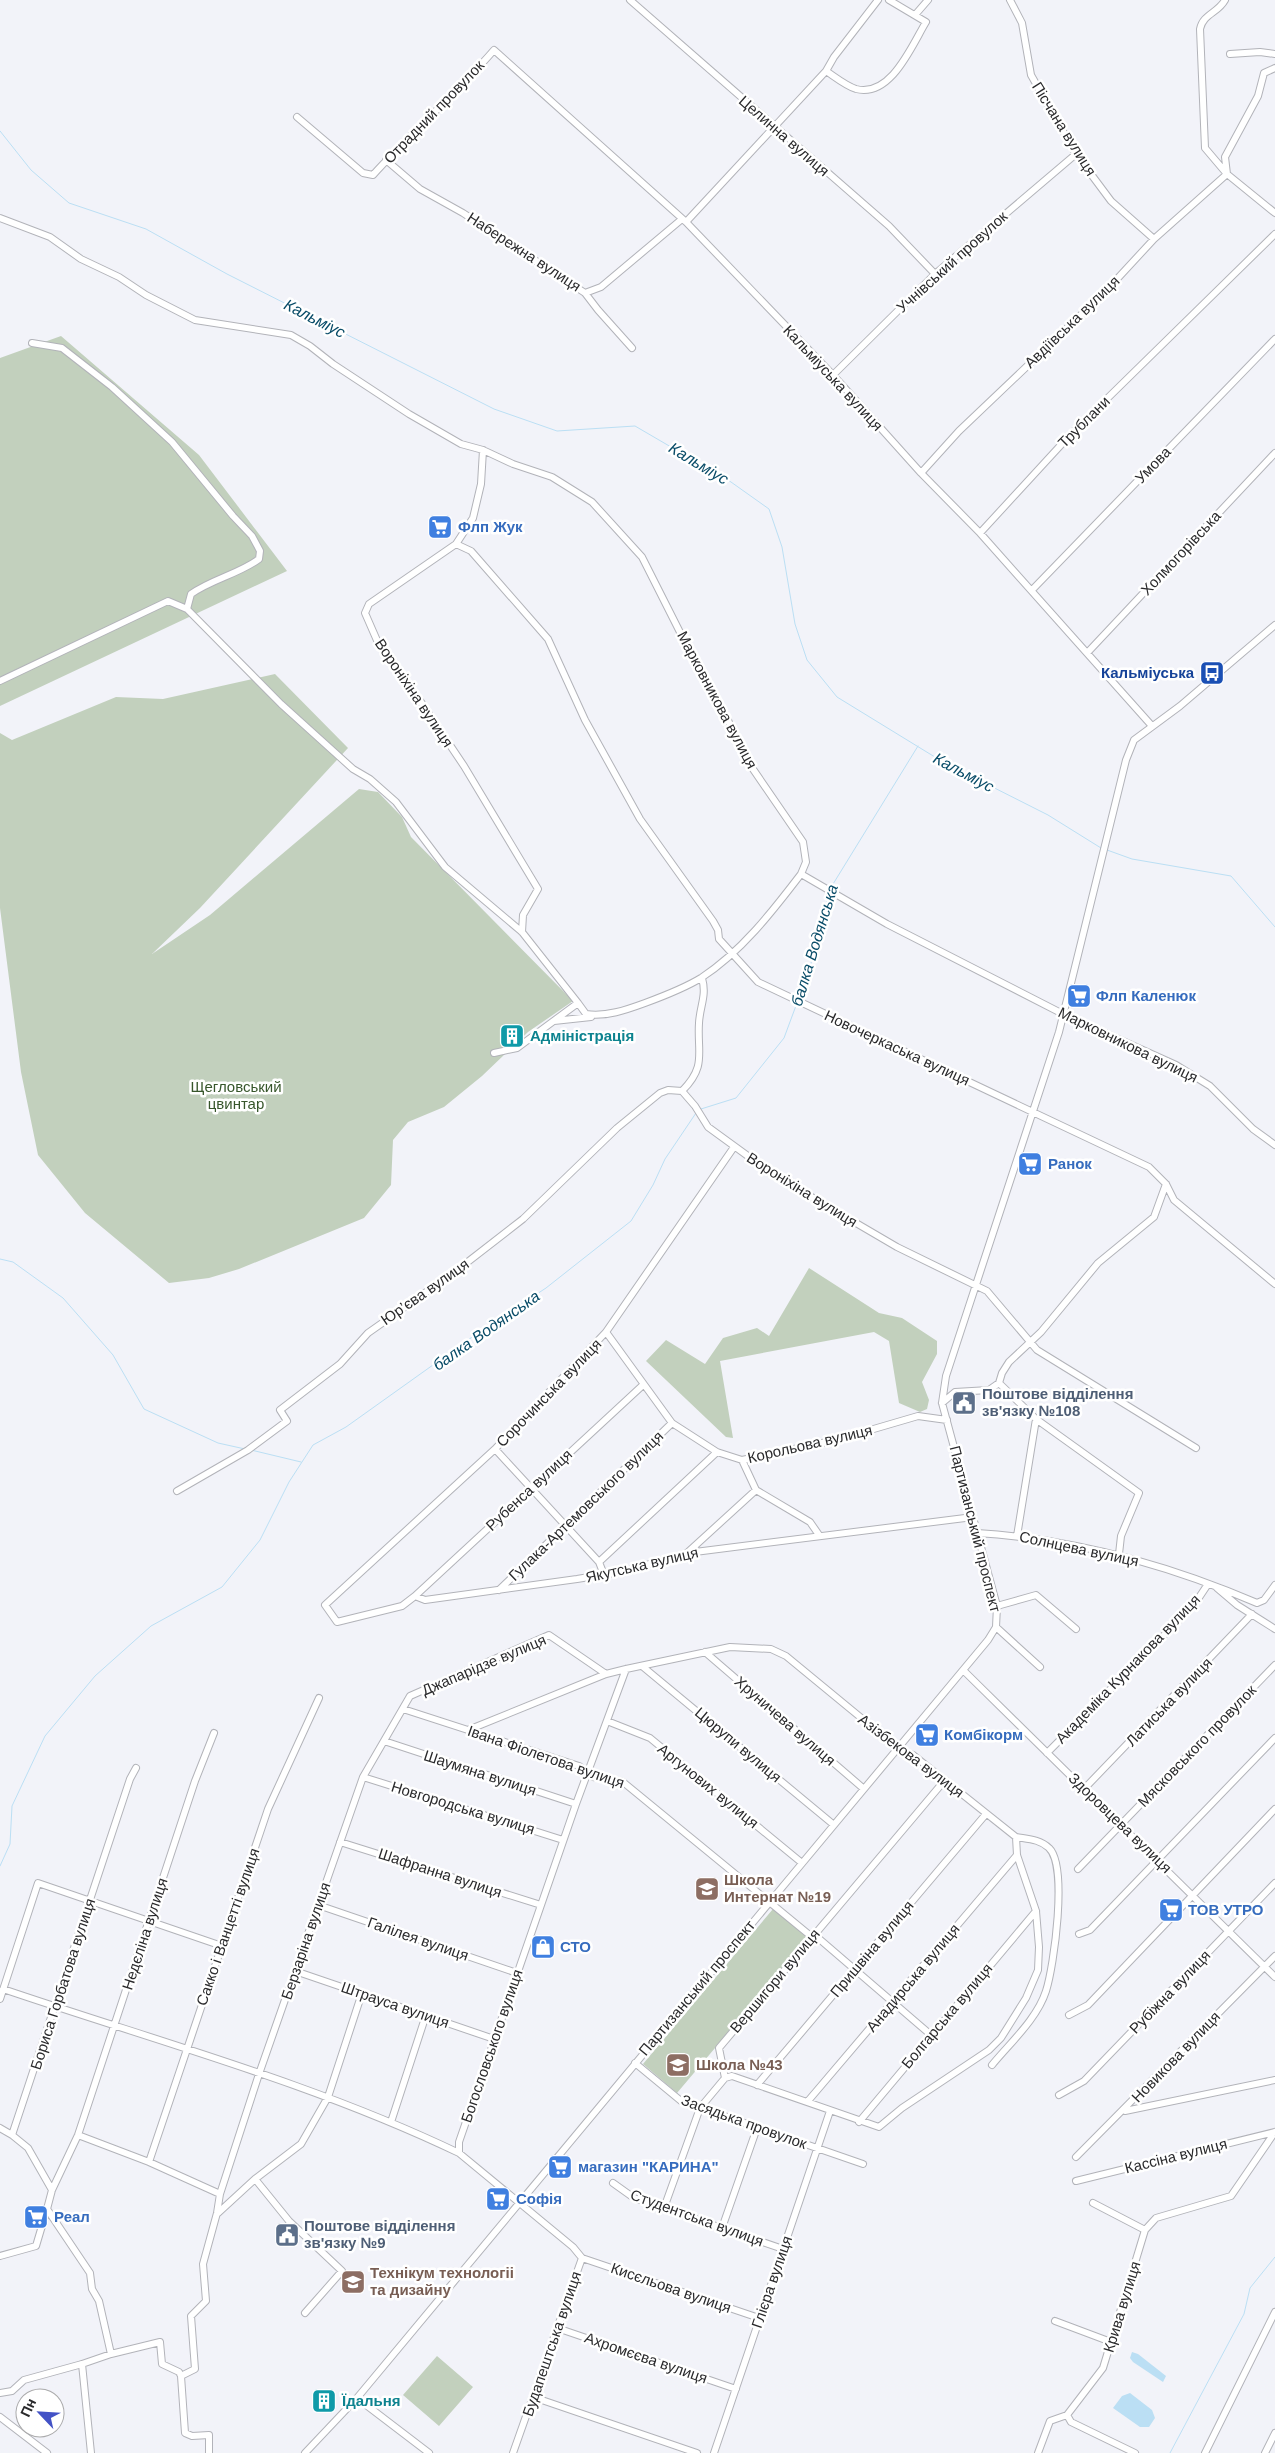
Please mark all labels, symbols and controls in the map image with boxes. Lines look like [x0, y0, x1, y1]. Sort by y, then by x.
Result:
street label: Отрадний провулок [380, 56, 488, 167]
street label: Пiсчана вулиця [1029, 79, 1100, 179]
street label: Целинна вулиця [736, 92, 833, 179]
street label: Учнівський провулок [893, 207, 1011, 316]
street label: Набережна вулиця [464, 209, 584, 295]
street label: Авдіївська вулиця [1021, 272, 1123, 371]
water label: Кальміус [281, 296, 348, 341]
street label: Кальміуська вулиця [780, 321, 887, 434]
street label: Трублани [1054, 392, 1113, 451]
water label: Кальміус [666, 439, 731, 488]
street label: Умова [1131, 443, 1174, 486]
street label: Холмогорівська [1137, 507, 1224, 598]
supermarket icon: Флп Жук [427, 514, 453, 540]
place label: Флп Жук [458, 518, 523, 535]
street label: Марковникова вулиця [674, 628, 761, 771]
street label: Вороніхіна вулиця [372, 635, 457, 750]
bus stop icon: Кальміуська [1199, 660, 1225, 686]
place label: Кальміуська [1101, 664, 1195, 681]
water label: Кальміус [931, 749, 997, 795]
water label: балка Водянська [788, 882, 841, 1008]
supermarket icon: Флп Каленюк [1066, 983, 1092, 1009]
place label: Флп Каленюк [1096, 987, 1196, 1004]
street label: Марковникова вулиця [1056, 1003, 1201, 1086]
street label: Новочеркаська вулиця [822, 1006, 972, 1089]
building icon: Адміністрація [499, 1023, 525, 1049]
place label: Адміністрація [530, 1027, 634, 1044]
park label: Щегловський цвинтар [190, 1078, 282, 1112]
street label: Вороніхіна вулиця [744, 1149, 861, 1230]
supermarket icon: Ранок [1017, 1151, 1043, 1177]
place label: Ранок [1048, 1155, 1092, 1172]
street label: Юр’єва вулиця [377, 1255, 472, 1328]
water label: балка Водянська [430, 1287, 543, 1374]
street label: Сорочинська вулиця [493, 1335, 605, 1450]
place label: Поштове відділення зв'язку №108 [982, 1385, 1133, 1419]
public building icon: Поштове відділення зв'язку №108 [951, 1390, 977, 1416]
street label: Корольова вулиця [746, 1421, 874, 1466]
street label: Гулака-Артемовського вулиця [505, 1427, 666, 1584]
street label: Партизанський проспект [947, 1444, 1004, 1614]
street label: Рубенса вулиця [482, 1445, 575, 1534]
street label: Солнцева вулиця [1018, 1528, 1140, 1569]
street label: Якутська вулиця [584, 1543, 700, 1586]
street label: Академіка Курнакова вулиця [1052, 1591, 1203, 1747]
street label: Джапарідзе вулиця [419, 1631, 548, 1698]
street label: Латиська вулиця [1122, 1654, 1215, 1749]
street label: Хруничева вулиця [732, 1672, 839, 1769]
street label: Мясковського провулок [1134, 1681, 1259, 1810]
street label: Цюрупи вулиця [692, 1704, 785, 1786]
street label: Азізбекова вулиця [855, 1710, 967, 1801]
street label: Івана Фіолетова вулиця [466, 1722, 627, 1791]
supermarket icon: Комбікорм [914, 1722, 940, 1748]
place label: Комбікорм [944, 1726, 1023, 1743]
street label: Аргунових вулиця [655, 1740, 762, 1831]
street label: Шаумяна вулиця [422, 1746, 538, 1799]
street label: Здоровцева вулиця [1065, 1769, 1175, 1876]
street label: Новгородська вулиця [389, 1778, 537, 1837]
street label: Шафранна вулиця [376, 1845, 504, 1901]
street label: Сакко і Ванцетті вулиця [193, 1846, 262, 2008]
place label: Школа Интернат №19 [724, 1871, 831, 1905]
street label: Недєліна вулиця [118, 1876, 171, 1992]
school or university icon: Школа Интернат №19 [694, 1876, 720, 1902]
street label: Берзаріна вулиця [278, 1880, 334, 2002]
street label: Бориса Горбатова вулиця [27, 1896, 98, 2072]
street label: Пришвіна вулиця [826, 1897, 917, 2000]
supermarket icon: ТОВ УТРО [1158, 1897, 1184, 1923]
place label: ТОВ УТРО [1188, 1901, 1264, 1918]
street label: Галілея вулиця [365, 1913, 471, 1964]
street label: Партизанський проспект [635, 1917, 758, 2059]
street label: Анадирська вулиця [863, 1920, 963, 2035]
street label: Вершигори вулиця [726, 1925, 823, 2036]
shop icon: СТО [530, 1934, 556, 1960]
place label: СТО [560, 1938, 591, 1955]
street label: Рубіжна вулиця [1126, 1947, 1214, 2037]
street label: Болгарська вулиця [898, 1960, 995, 2072]
street label: Богословського вулиця [457, 1967, 526, 2125]
street label: Штрауса вулиця [339, 1978, 451, 2031]
street label: Новикова вулиця [1128, 2008, 1223, 2106]
school or university icon: Школа №43 [665, 2052, 691, 2078]
place label: Школа №43 [696, 2056, 783, 2073]
street label: Засядька провулок [679, 2091, 810, 2152]
street label: Кассіна вулиця [1123, 2135, 1229, 2176]
supermarket icon: магазин "КАРИНА" [547, 2154, 573, 2180]
place label: магазин "КАРИНА" [578, 2158, 719, 2175]
supermarket icon: Софія [485, 2186, 511, 2212]
street label: Студентська вулиця [628, 2186, 766, 2250]
place label: Софія [516, 2190, 562, 2207]
supermarket icon: Реал [23, 2204, 49, 2230]
place label: Реал [54, 2208, 90, 2225]
place label: Поштове відділення зв'язку №9 [304, 2217, 455, 2251]
public building icon: Поштове відділення зв'язку №9 [274, 2222, 300, 2248]
street label: Глієра вулиця [748, 2233, 795, 2330]
street label: Кисєльова вулиця [609, 2259, 734, 2316]
street label: Крива вулиця [1100, 2259, 1143, 2354]
place label: Технікум технологіі та дизайну [370, 2264, 514, 2298]
school or university icon: Технікум технологіі та дизайну [340, 2269, 366, 2295]
street label: Будапештська вулиця [519, 2269, 584, 2419]
street label: Ахромєєва вулиця [583, 2329, 710, 2387]
north arrow [15, 2388, 65, 2438]
building icon: Їдальня [311, 2388, 337, 2414]
place label: Їдальня [341, 2392, 401, 2409]
text: Пн [17, 2396, 39, 2419]

